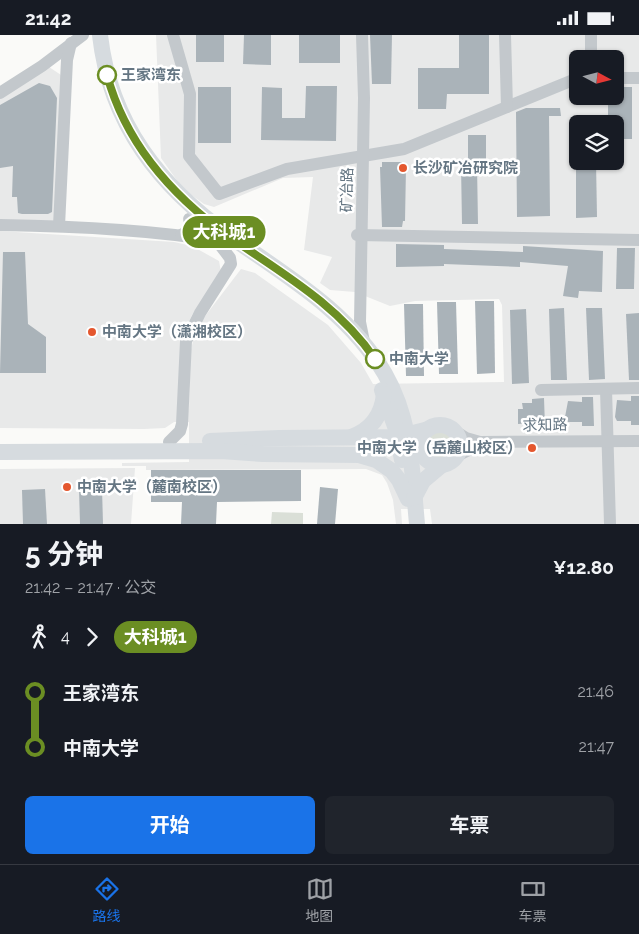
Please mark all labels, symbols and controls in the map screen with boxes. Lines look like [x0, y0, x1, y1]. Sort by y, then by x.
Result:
text: 21:42 [25, 7, 71, 29]
north arrow [569, 50, 624, 105]
map controls [569, 50, 624, 170]
marker: 王家湾东 [97, 65, 117, 85]
place label: 王家湾东 [121, 66, 181, 84]
button: layers [569, 115, 624, 170]
place label: 长沙矿冶研究院 [413, 159, 518, 177]
marker: 长沙矿冶研究院 [397, 162, 409, 174]
street label: 矿冶路 [338, 167, 356, 213]
line badge: 大科城1 [189, 216, 259, 248]
text: 大科城1 [193, 221, 255, 242]
place label: 中南大学（潇湘校区） [102, 323, 252, 341]
marker: 中南大学（潇湘校区） [86, 326, 98, 338]
marker: 中南大学 [365, 349, 385, 369]
place label: 中南大学 [389, 350, 449, 368]
street label: 求知路 [522, 416, 568, 434]
place label: 中南大学（岳麓山校区） [357, 439, 522, 457]
marker: 中南大学（岳麓山校区） [526, 442, 538, 454]
place label: 中南大学（麓南校区） [77, 478, 227, 496]
marker: 中南大学（麓南校区） [61, 481, 73, 493]
text: 5 分钟 [25, 538, 103, 571]
text: ¥12.80 [553, 556, 614, 578]
text: 21:42 – 21:47 · 公交 [25, 578, 156, 597]
icon: walk [25, 623, 53, 651]
icon: forward [78, 623, 106, 651]
text: 大科城1 [124, 626, 187, 647]
text: 4 [61, 627, 70, 646]
text: 王家湾东 [63, 682, 139, 704]
text: 21:46 [577, 682, 614, 701]
text: 中南大学 [63, 737, 139, 759]
text: 21:47 [579, 737, 614, 756]
button: 开始 [25, 796, 315, 854]
button: 车票 [325, 796, 614, 854]
tab: 路线 [93, 875, 121, 925]
tab: 地图 [306, 875, 334, 925]
tab: 车票 [519, 875, 547, 925]

